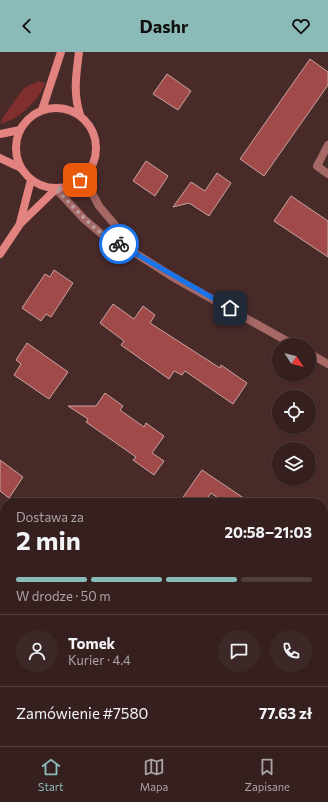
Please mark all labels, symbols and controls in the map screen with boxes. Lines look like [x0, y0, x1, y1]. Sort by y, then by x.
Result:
icon: back [16, 15, 38, 37]
text: Dashr [140, 15, 188, 37]
icon: heart [290, 15, 312, 37]
pin [63, 163, 97, 197]
icon: bag [69, 169, 91, 191]
courier [99, 224, 139, 264]
icon: bike [108, 233, 130, 255]
pin [213, 291, 247, 325]
icon: home [219, 297, 241, 319]
north arrow [272, 338, 316, 382]
map controls [272, 338, 316, 486]
button: locate [272, 390, 316, 434]
button: layers [272, 442, 316, 486]
text: Dostawa za [16, 509, 84, 525]
text: 20:58–21:03 [224, 523, 312, 541]
text: 2 min [16, 524, 81, 555]
text: W drodze · 50 m [16, 588, 111, 604]
button: person [16, 630, 58, 672]
button: chat [218, 630, 260, 672]
button: phone [270, 630, 312, 672]
text: Tomek [68, 634, 115, 652]
text: Kurier · 4.4 [68, 652, 131, 668]
text: Zamówienie #7580 [16, 704, 148, 722]
text: 77.63 zł [259, 704, 312, 722]
tab: Start [38, 756, 64, 793]
tab: Mapa [140, 756, 168, 793]
tab: Zapisane [245, 756, 290, 793]

